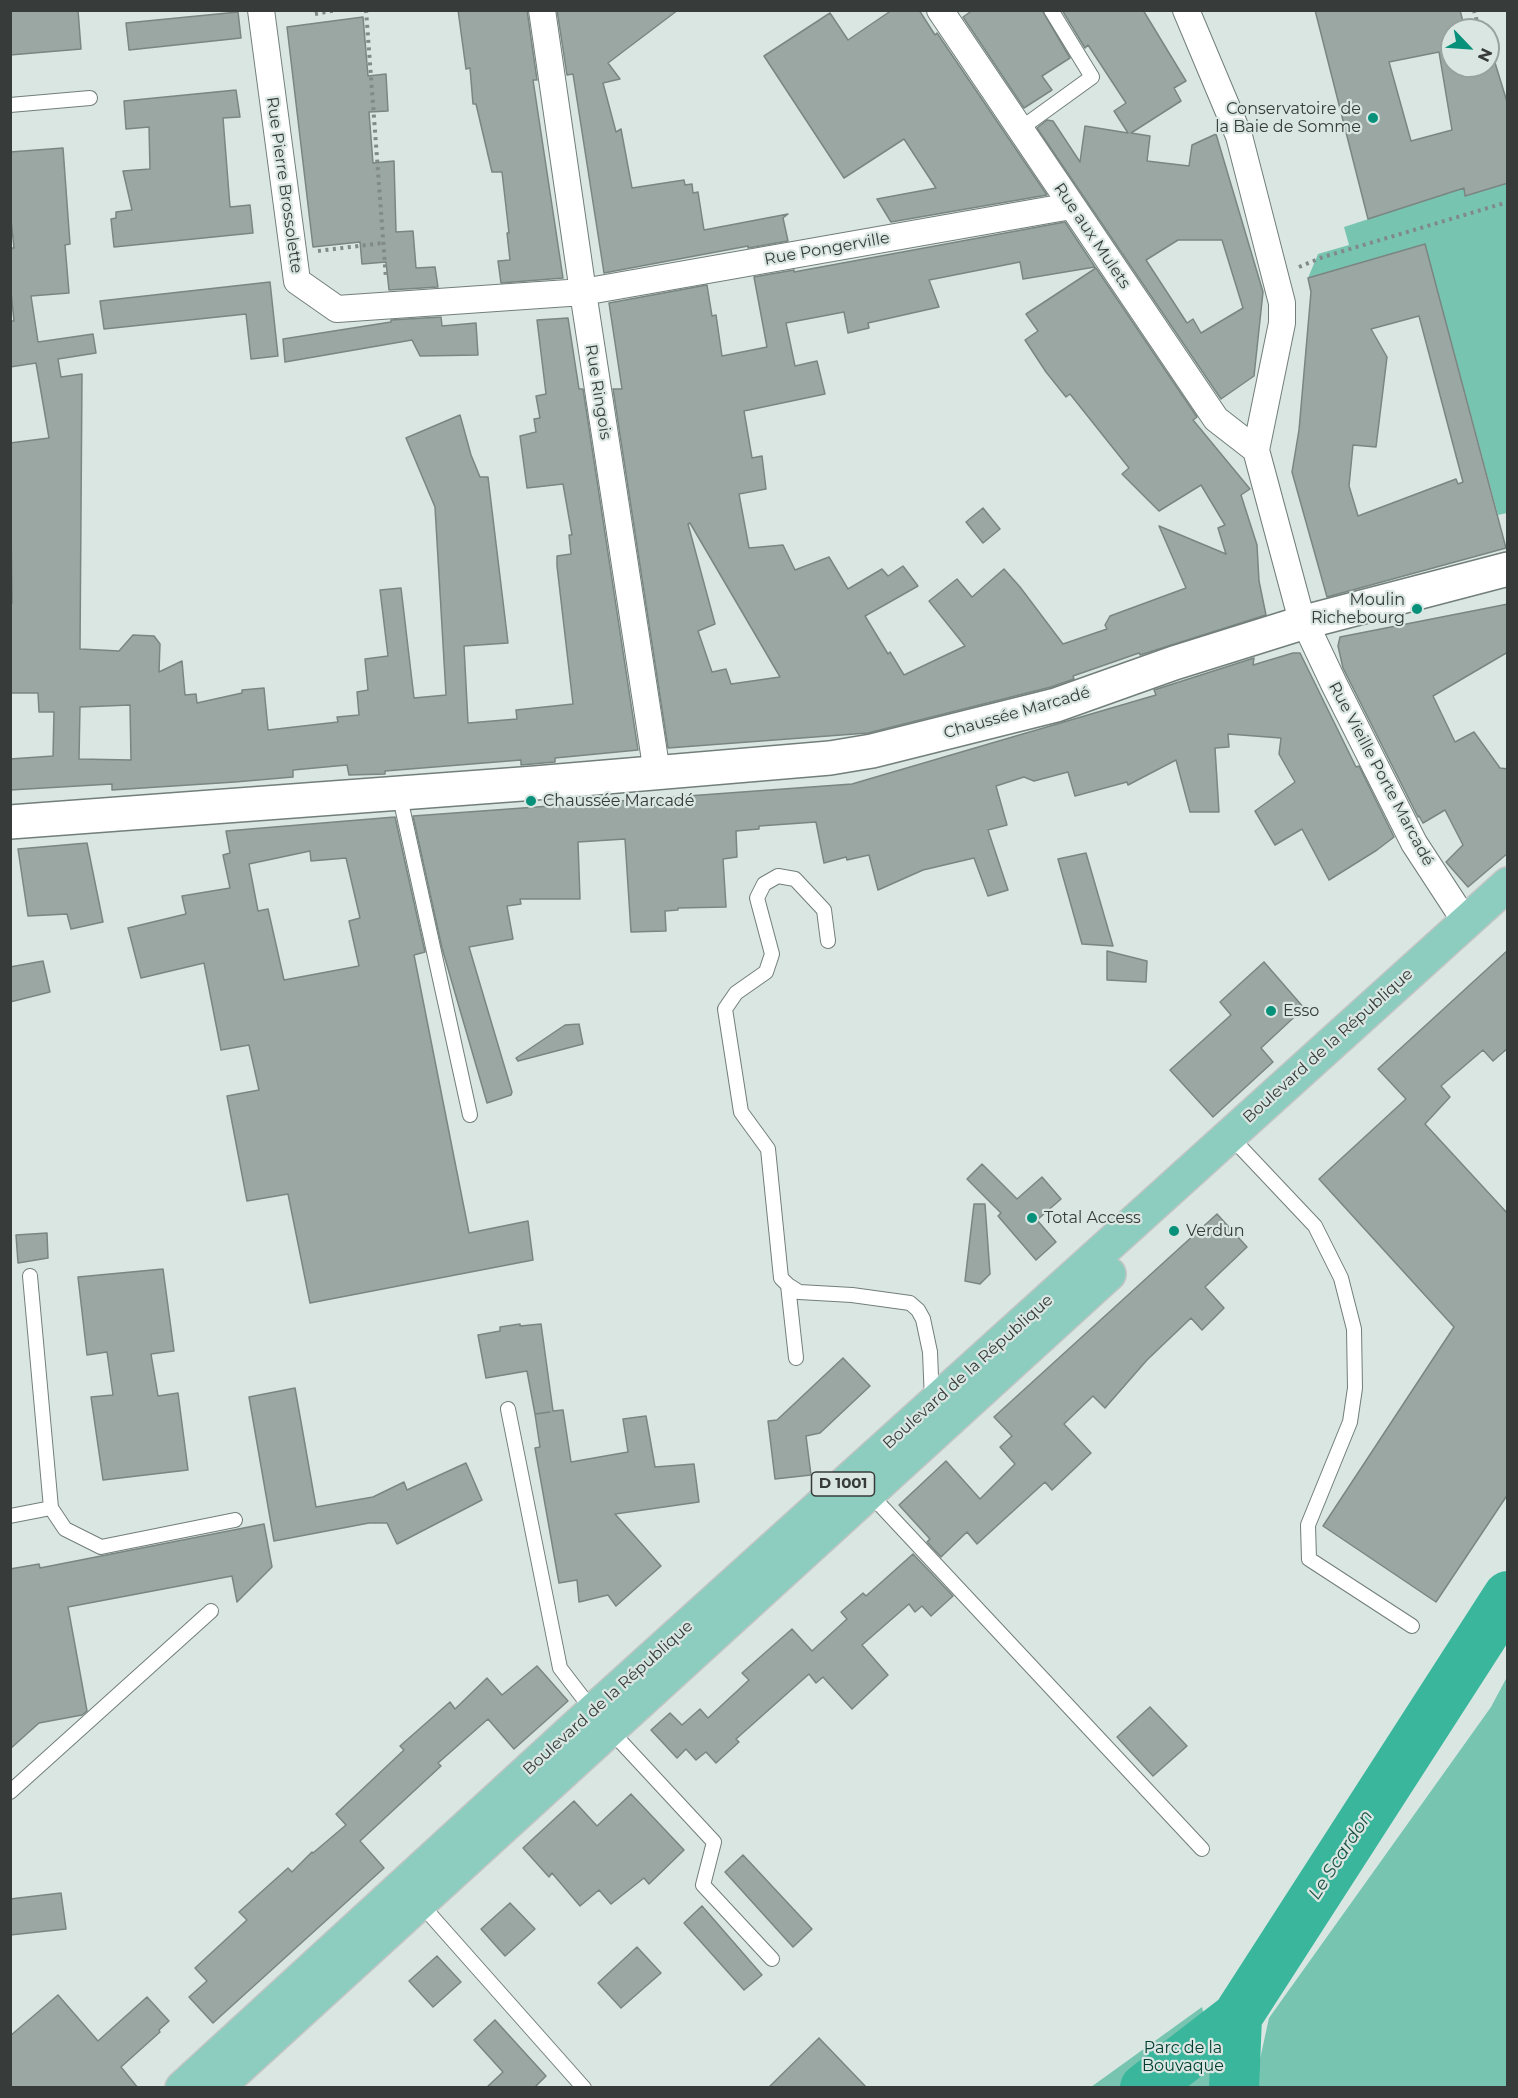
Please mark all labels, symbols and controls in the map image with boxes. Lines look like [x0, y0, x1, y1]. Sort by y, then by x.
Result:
north arrow [1440, 18, 1500, 78]
text: N [1474, 45, 1496, 65]
street label: Rue Pierre Brossolette [262, 96, 306, 274]
place label: Conservatoire de la Baie de Somme [1215, 99, 1361, 137]
marker: Conservatoire de la Baie de Somme [1366, 111, 1380, 125]
street label: Rue aux Mulets [1050, 179, 1134, 293]
street label: Rue Pongerville [763, 229, 891, 269]
street label: Rue Ringois [581, 343, 615, 441]
place label: Moulin Richebourg [1311, 590, 1405, 628]
marker: Moulin Richebourg [1410, 602, 1424, 616]
street label: Rue Vieille Porte Marcadé [1324, 679, 1438, 869]
street label: Chaussée Marcadé [942, 683, 1092, 743]
place label: Chaussée Marcadé [543, 791, 694, 811]
marker: Chaussée Marcadé [524, 794, 538, 808]
street label: Boulevard de la République [1239, 965, 1417, 1127]
place label: Esso [1283, 1001, 1319, 1021]
marker: Esso [1264, 1004, 1278, 1018]
place label: Total Access [1044, 1208, 1141, 1228]
marker: Total Access [1025, 1211, 1039, 1225]
place label: Verdun [1186, 1221, 1245, 1241]
marker: Verdun [1167, 1224, 1181, 1238]
street label: Boulevard de la République [879, 1291, 1057, 1453]
road number: D 1001 [812, 1472, 874, 1496]
street label: Boulevard de la République [519, 1617, 697, 1779]
water label: Le Scardon [1304, 1806, 1378, 1904]
park label: Parc de la Bouvaque [1142, 2038, 1224, 2076]

